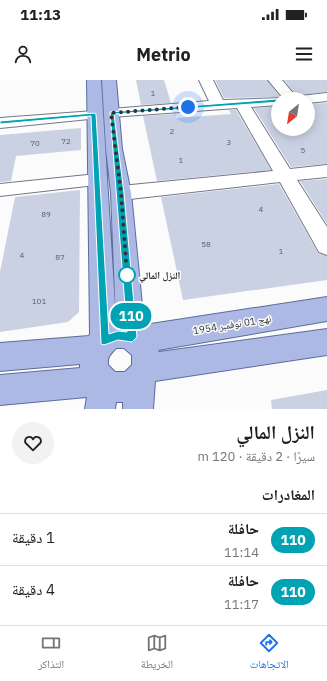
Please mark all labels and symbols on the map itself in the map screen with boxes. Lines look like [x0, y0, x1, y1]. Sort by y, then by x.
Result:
house number: 1 [151, 88, 156, 98]
north arrow [271, 92, 315, 136]
your location [178, 97, 198, 117]
house number: 2 [170, 126, 175, 136]
house number: 72 [61, 136, 71, 146]
house number: 3 [227, 137, 232, 147]
house number: 70 [30, 138, 40, 148]
house number: 5 [301, 145, 306, 155]
house number: 1 [179, 155, 184, 165]
house number: 4 [259, 204, 264, 214]
house number: 89 [41, 209, 51, 219]
house number: 58 [201, 239, 211, 249]
house number: 1 [279, 246, 284, 256]
house number: 4 [20, 250, 25, 260]
house number: 87 [55, 252, 65, 262]
marker: النزل المالي [118, 266, 136, 284]
place label: النزل المالي [139, 269, 181, 283]
house number: 101 [32, 296, 46, 306]
line badge: 110 [108, 303, 154, 329]
street label: نهج 01 نوفمبر 1954 [192, 312, 272, 337]

